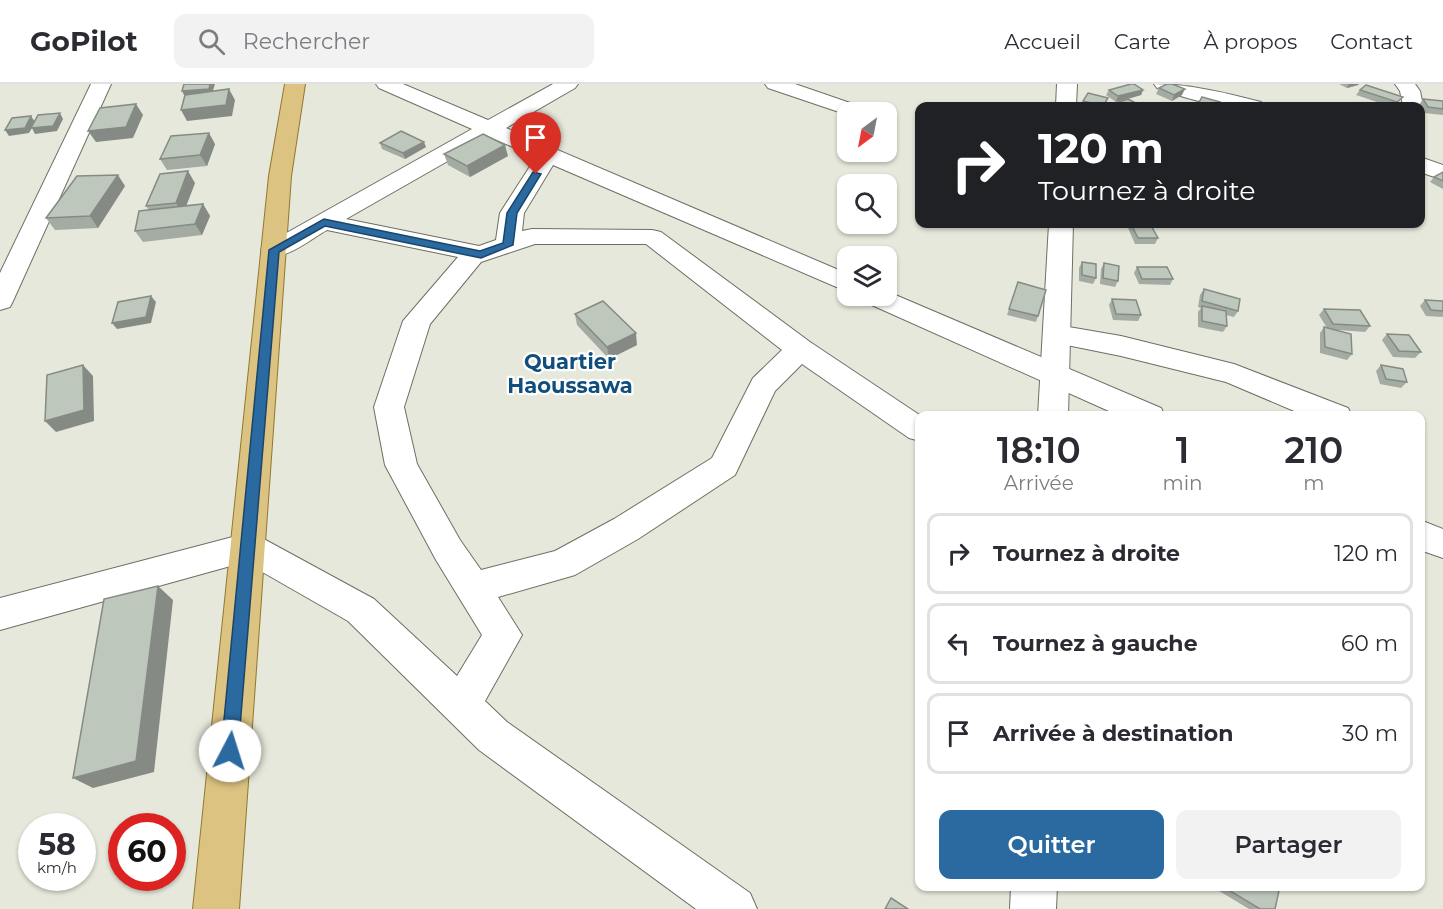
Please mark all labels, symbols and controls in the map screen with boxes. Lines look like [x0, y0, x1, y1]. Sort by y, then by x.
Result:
search box [174, 14, 594, 68]
text: GoPilot [30, 24, 138, 58]
icon: search [195, 25, 228, 58]
text: Rechercher [243, 28, 370, 55]
text: Accueil [1004, 29, 1081, 54]
text: Carte [1114, 29, 1170, 54]
text: À propos [1203, 29, 1297, 54]
text: Contact [1330, 29, 1413, 54]
north arrow [837, 102, 897, 162]
map controls [837, 102, 897, 306]
pin [510, 112, 561, 174]
icon: arrive [519, 121, 552, 154]
text: 120 m [1038, 122, 1164, 174]
icon: right [939, 126, 1017, 204]
button: search [837, 174, 897, 234]
text: Tournez à droite [1038, 174, 1256, 207]
button: layers [837, 246, 897, 306]
district label: Quartier Haoussawa [507, 349, 633, 398]
text: 18:10 [997, 428, 1081, 472]
text: 1 [1176, 428, 1189, 472]
text: 210 [1284, 428, 1343, 472]
text: Arrivée [1004, 471, 1074, 495]
text: min [1162, 471, 1203, 495]
text: m [1303, 471, 1324, 495]
icon: right [942, 537, 975, 570]
text: Tournez à droite [993, 540, 1180, 567]
text: 120 m [1334, 540, 1398, 567]
icon: left [942, 627, 975, 660]
text: Tournez à gauche [993, 630, 1198, 657]
text: 60 m [1341, 630, 1398, 657]
icon: arrive [942, 717, 975, 750]
position arrow [198, 719, 262, 783]
text: Arrivée à destination [993, 720, 1233, 747]
text: 30 m [1342, 720, 1398, 747]
button: Quitter [939, 810, 1164, 879]
button: Partager [1176, 810, 1401, 879]
speed limit sign: 60 [108, 813, 186, 891]
text: 58 [38, 826, 76, 863]
text: km/h [37, 858, 77, 877]

